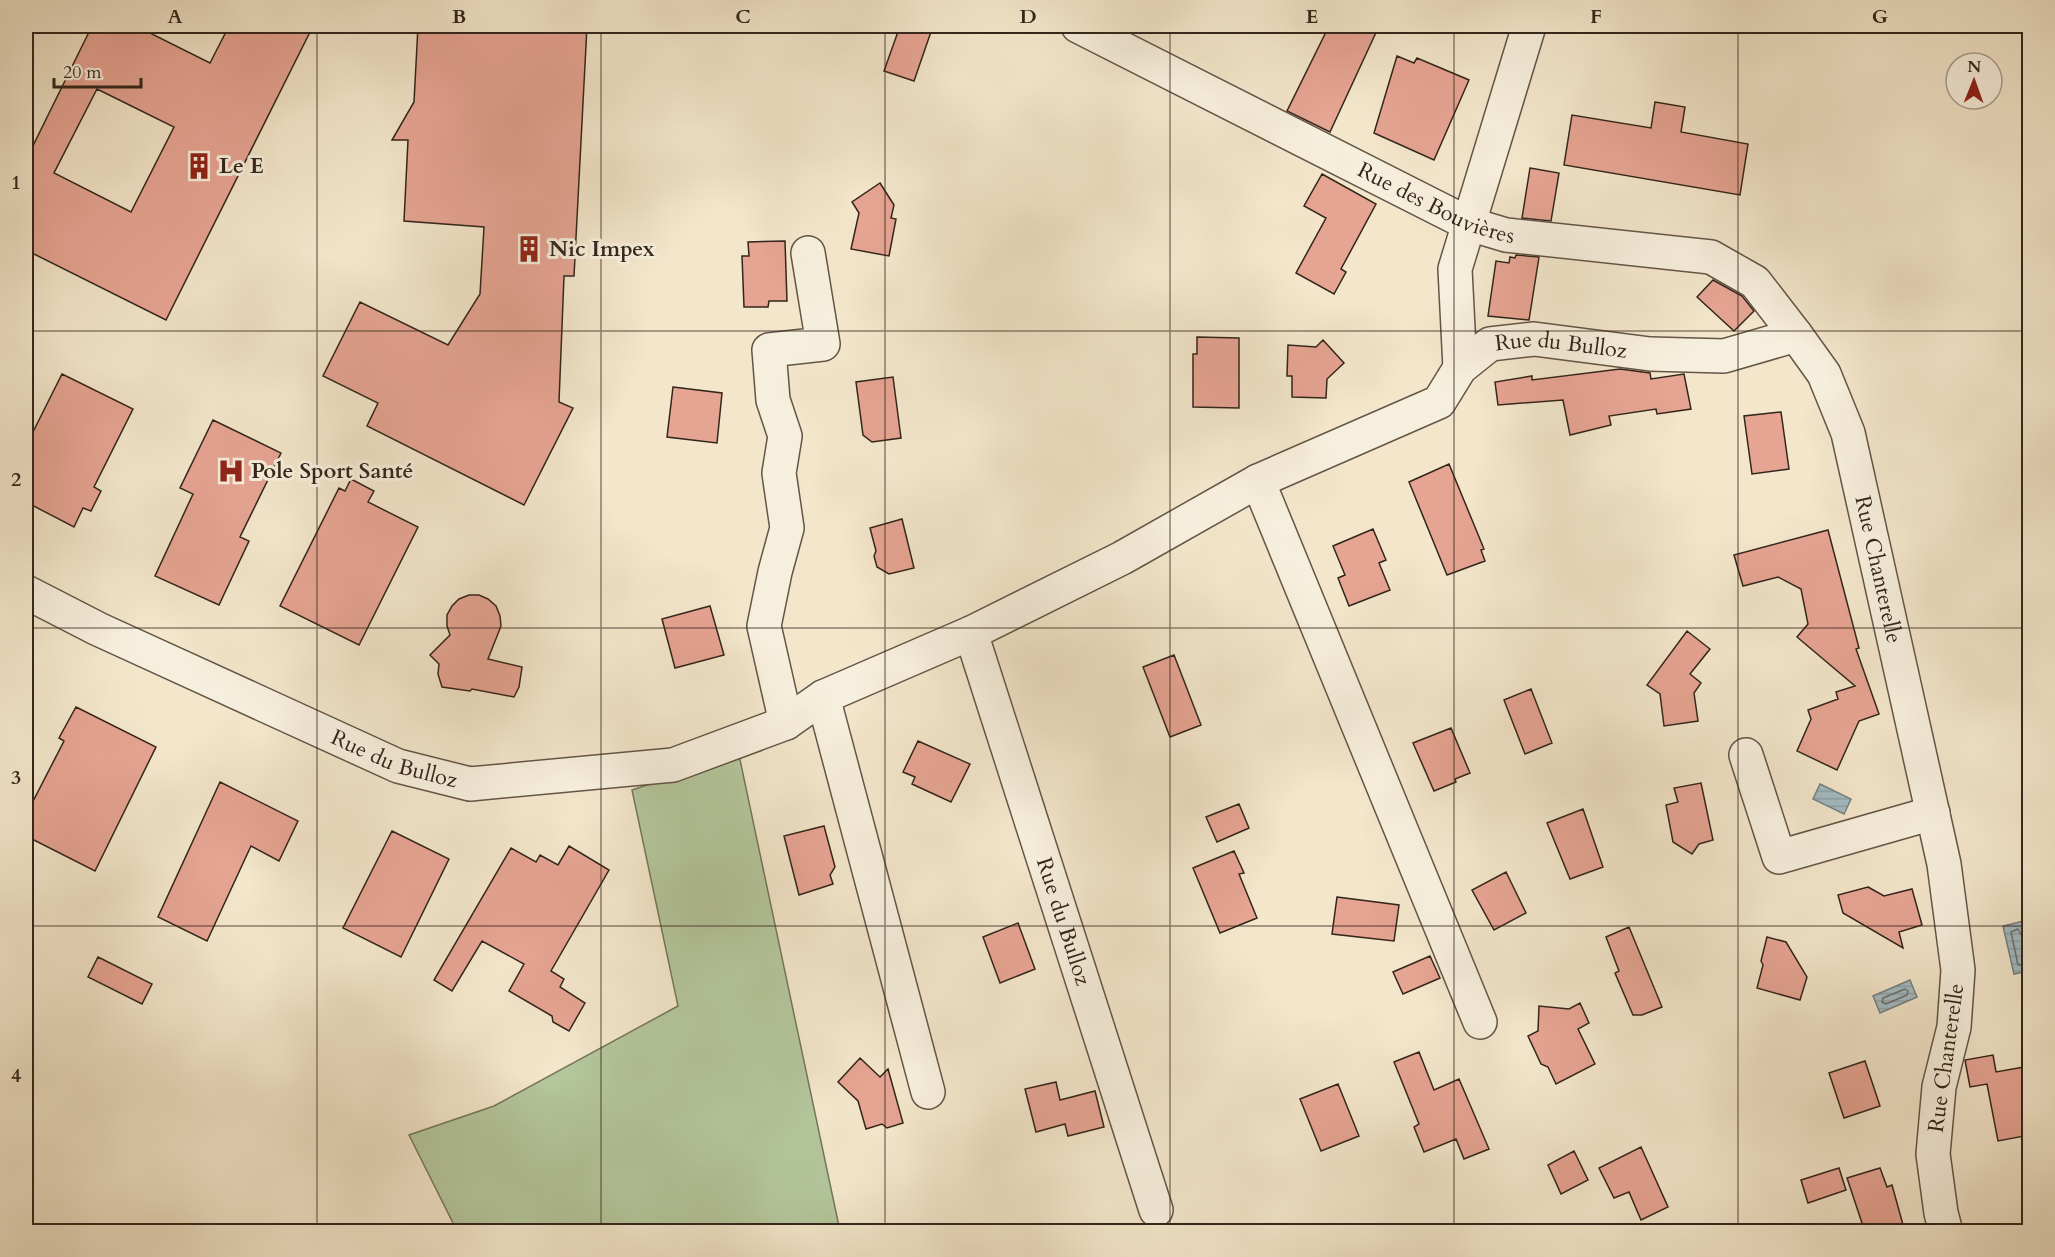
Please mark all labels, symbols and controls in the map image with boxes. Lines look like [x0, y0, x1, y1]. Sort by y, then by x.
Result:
text: A [167, 3, 183, 30]
text: B [452, 3, 466, 30]
text: C [735, 3, 751, 30]
text: D [1019, 3, 1037, 30]
text: E [1306, 3, 1318, 30]
text: F [1590, 3, 1602, 30]
text: G [1872, 3, 1888, 30]
scale bar [54, 51, 141, 89]
north arrow [1944, 51, 2004, 111]
text: N [1967, 56, 1981, 78]
text: 20 m [63, 60, 102, 85]
building icon: Le E [184, 151, 214, 181]
place label: Le E [219, 151, 264, 181]
street label: Rue des Bouvières [1352, 155, 1516, 251]
text: 1 [11, 169, 21, 196]
building icon: Nic Impex [514, 234, 544, 264]
place label: Nic Impex [549, 234, 655, 264]
street label: Rue du Bulloz [1493, 324, 1629, 366]
hospital icon: Pole Sport Santé [216, 456, 246, 486]
place label: Pole Sport Santé [251, 456, 413, 486]
text: 2 [11, 466, 21, 493]
street label: Rue Chanterelle [1847, 493, 1909, 646]
street label: Rue du Bulloz [326, 722, 461, 795]
text: 3 [11, 764, 21, 791]
street label: Rue du Bulloz [1029, 854, 1098, 990]
street label: Rue Chanterelle [1921, 982, 1971, 1134]
text: 4 [11, 1062, 21, 1089]

